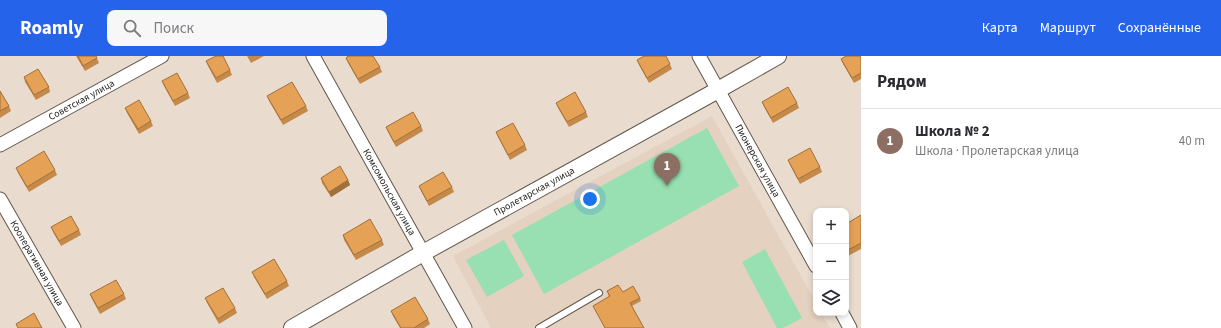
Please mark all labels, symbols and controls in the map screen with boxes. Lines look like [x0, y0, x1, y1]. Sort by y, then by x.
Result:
search box [107, 10, 387, 46]
text: Roamly [20, 15, 83, 42]
icon: search [121, 17, 143, 39]
text: Поиск [153, 18, 194, 39]
text: Карта [982, 18, 1018, 38]
text: Маршрут [1040, 18, 1096, 38]
text: Сохранённые [1118, 18, 1201, 38]
text: Рядом [877, 70, 927, 94]
street label: Советская улица [46, 76, 117, 124]
text: Школа № 2 [915, 121, 990, 142]
street label: Пионерская улица [731, 122, 783, 200]
text: 1 [887, 132, 893, 150]
text: 40 m [1179, 132, 1205, 150]
text: Школа · Пролетарская улица [915, 142, 1079, 160]
street label: Комсомольская улица [359, 146, 419, 238]
pin: 1 [654, 153, 680, 186]
street label: Пролетарская улица [491, 164, 577, 220]
your location [580, 189, 600, 209]
map controls [813, 208, 849, 316]
button: + [813, 208, 849, 244]
street label: Кооперативная улица [7, 218, 67, 309]
button: − [813, 244, 849, 280]
button: layers [813, 280, 849, 316]

